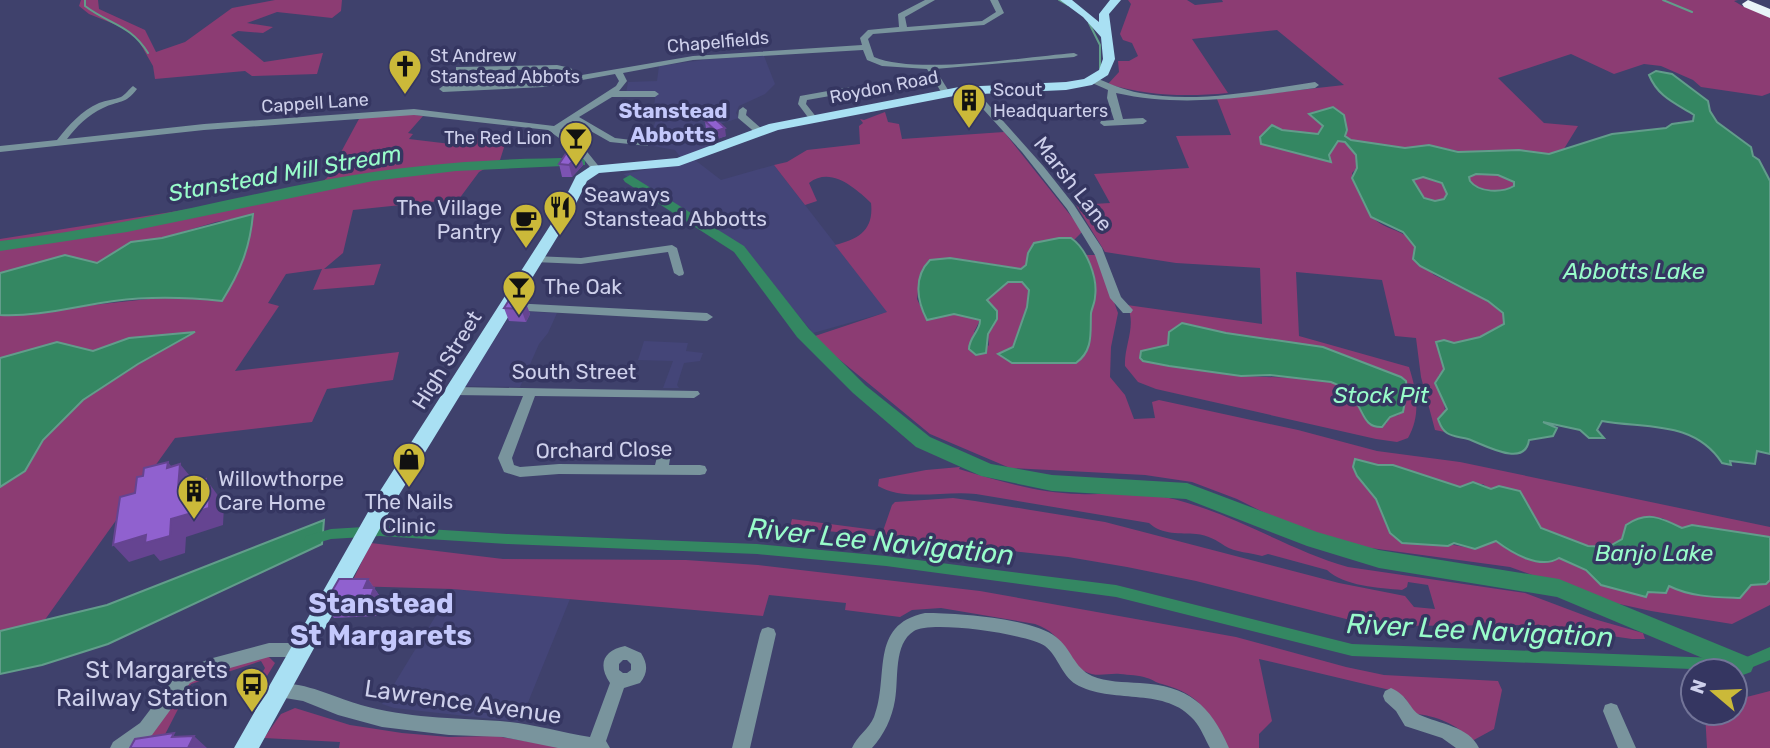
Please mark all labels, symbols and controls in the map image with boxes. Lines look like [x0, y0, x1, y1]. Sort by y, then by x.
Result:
street label: Chapelfields [666, 27, 770, 57]
place label: St Andrew Stanstead Abbots [430, 45, 580, 88]
church icon: St Andrew Stanstead Abbots [386, 47, 424, 96]
street label: Roydon Road [828, 66, 940, 108]
place label: Scout Headquarters [993, 79, 1108, 122]
building icon: Scout Headquarters [950, 81, 988, 130]
street label: Cappell Lane [261, 88, 369, 118]
district label: Stanstead Abbotts [618, 98, 728, 147]
bar icon: The Red Lion [557, 119, 595, 168]
place label: The Red Lion [444, 127, 552, 149]
street label: Marsh Lane [1029, 132, 1118, 236]
water label: Stanstead Mill Stream [166, 139, 404, 207]
place label: Seaways Stanstead Abbotts [584, 182, 767, 231]
restaurant icon: Seaways Stanstead Abbotts [541, 188, 579, 237]
place label: The Village Pantry [396, 195, 502, 244]
cafe icon: The Village Pantry [507, 201, 545, 250]
water label: Abbotts Lake [1562, 257, 1705, 285]
bar icon: The Oak [500, 268, 538, 317]
place label: The Oak [544, 274, 622, 299]
street label: High Street [406, 306, 487, 414]
street label: South Street [512, 359, 636, 384]
water label: Stock Pit [1333, 381, 1430, 409]
street label: Orchard Close [535, 436, 673, 463]
shop icon: The Nails Clinic [390, 440, 428, 489]
place label: Willowthorpe Care Home [218, 466, 344, 515]
building icon: Willowthorpe Care Home [175, 472, 213, 521]
place label: The Nails Clinic [365, 489, 453, 538]
water label: River Lee Navigation [746, 511, 1016, 572]
water label: Banjo Lake [1595, 539, 1713, 567]
district label: Stanstead St Margarets [290, 587, 472, 652]
water label: River Lee Navigation [1345, 607, 1615, 654]
place label: St Margarets Railway Station [56, 656, 228, 712]
north arrow [1679, 657, 1749, 727]
bus stop icon: St Margarets Railway Station [233, 665, 271, 714]
street label: Lawrence Avenue [363, 674, 563, 730]
text: N [1685, 676, 1711, 697]

